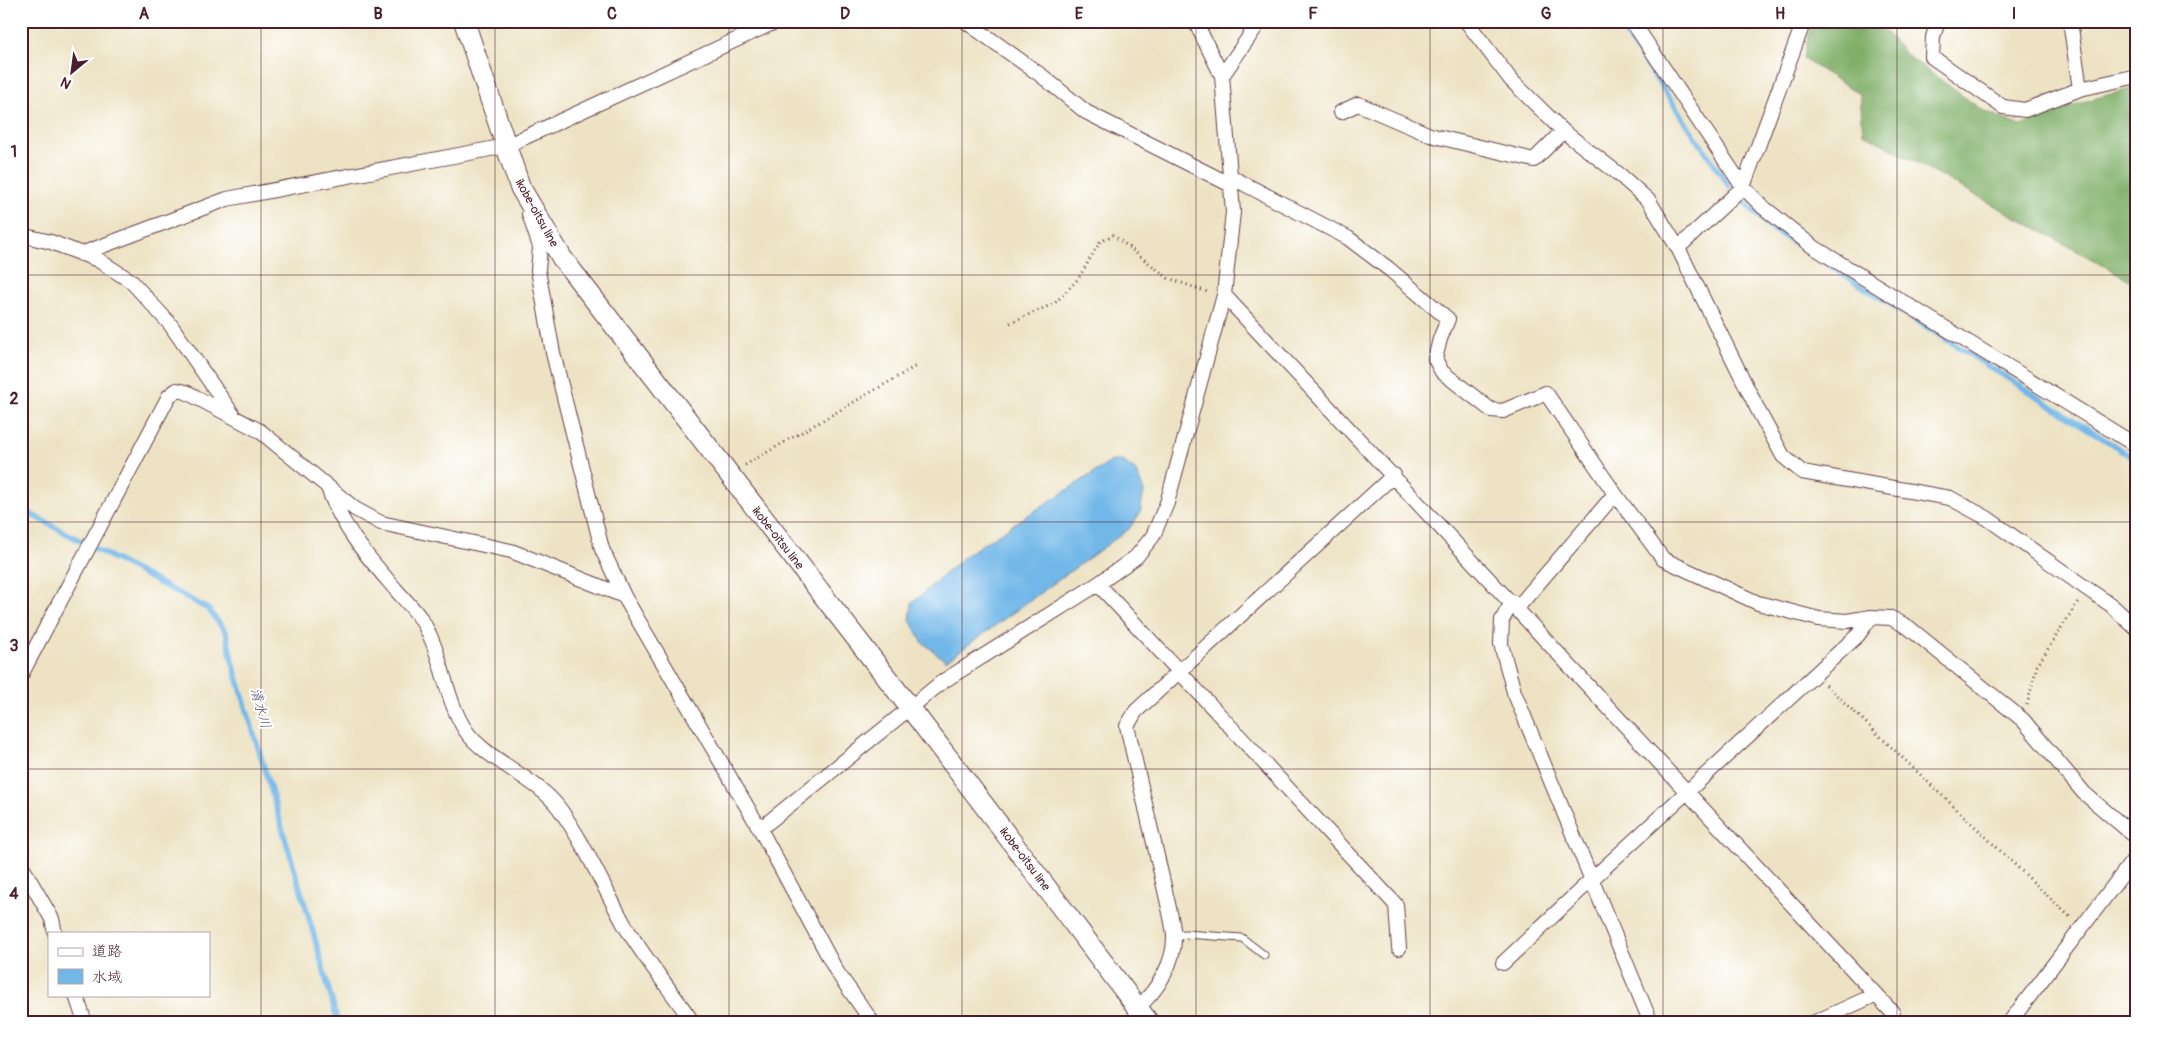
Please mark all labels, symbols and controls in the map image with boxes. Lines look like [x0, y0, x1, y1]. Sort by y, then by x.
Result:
text: A [139, 4, 150, 24]
text: B [373, 4, 383, 24]
text: C [607, 4, 617, 24]
text: D [840, 4, 850, 24]
text: E [1075, 4, 1084, 24]
text: F [1308, 4, 1318, 24]
text: G [1541, 4, 1552, 24]
text: H [1775, 4, 1785, 24]
text: I [2012, 4, 2016, 24]
north arrow [48, 48, 98, 98]
text: N [58, 73, 74, 93]
text: 1 [11, 142, 17, 162]
street label: ikobe-oitsu line [512, 177, 561, 250]
text: 2 [10, 389, 19, 409]
street label: ikobe-oitsu line [749, 504, 807, 573]
text: 3 [10, 636, 19, 656]
water label: 清水川 [247, 686, 274, 731]
street label: ikobe-oitsu line [996, 825, 1053, 894]
text: 4 [9, 884, 19, 904]
legend [48, 932, 210, 996]
text: 道路 [92, 942, 122, 961]
text: 水域 [92, 968, 122, 987]

